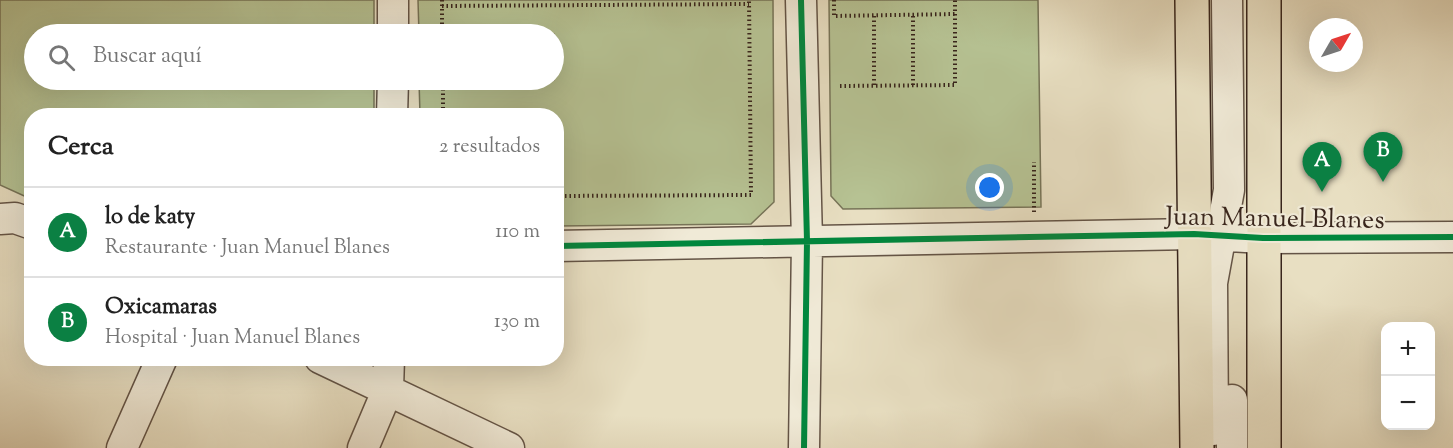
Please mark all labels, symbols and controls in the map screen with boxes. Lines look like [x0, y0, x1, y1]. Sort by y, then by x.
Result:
north arrow [1309, 18, 1363, 72]
search box [24, 24, 564, 90]
icon: search [45, 41, 78, 74]
text: Buscar aquí [93, 41, 202, 73]
text: Cerca [48, 129, 114, 166]
pin: B [1364, 132, 1402, 182]
text: 2 resultados [439, 133, 540, 162]
pin: A [1302, 142, 1342, 192]
your location [975, 173, 1004, 202]
street label: Juan Manuel Blanes [1163, 199, 1385, 240]
text: lo de katy [105, 202, 195, 234]
text: A [59, 218, 76, 247]
text: 110 m [495, 218, 540, 247]
text: Restaurante · Juan Manuel Blanes [105, 234, 390, 263]
text: Oxicamaras [105, 292, 217, 324]
text: B [61, 308, 74, 337]
text: 130 m [494, 308, 540, 337]
map controls [1381, 322, 1435, 430]
button: + [1381, 322, 1435, 376]
text: Hospital · Juan Manuel Blanes [105, 324, 360, 353]
button: − [1381, 376, 1435, 430]

